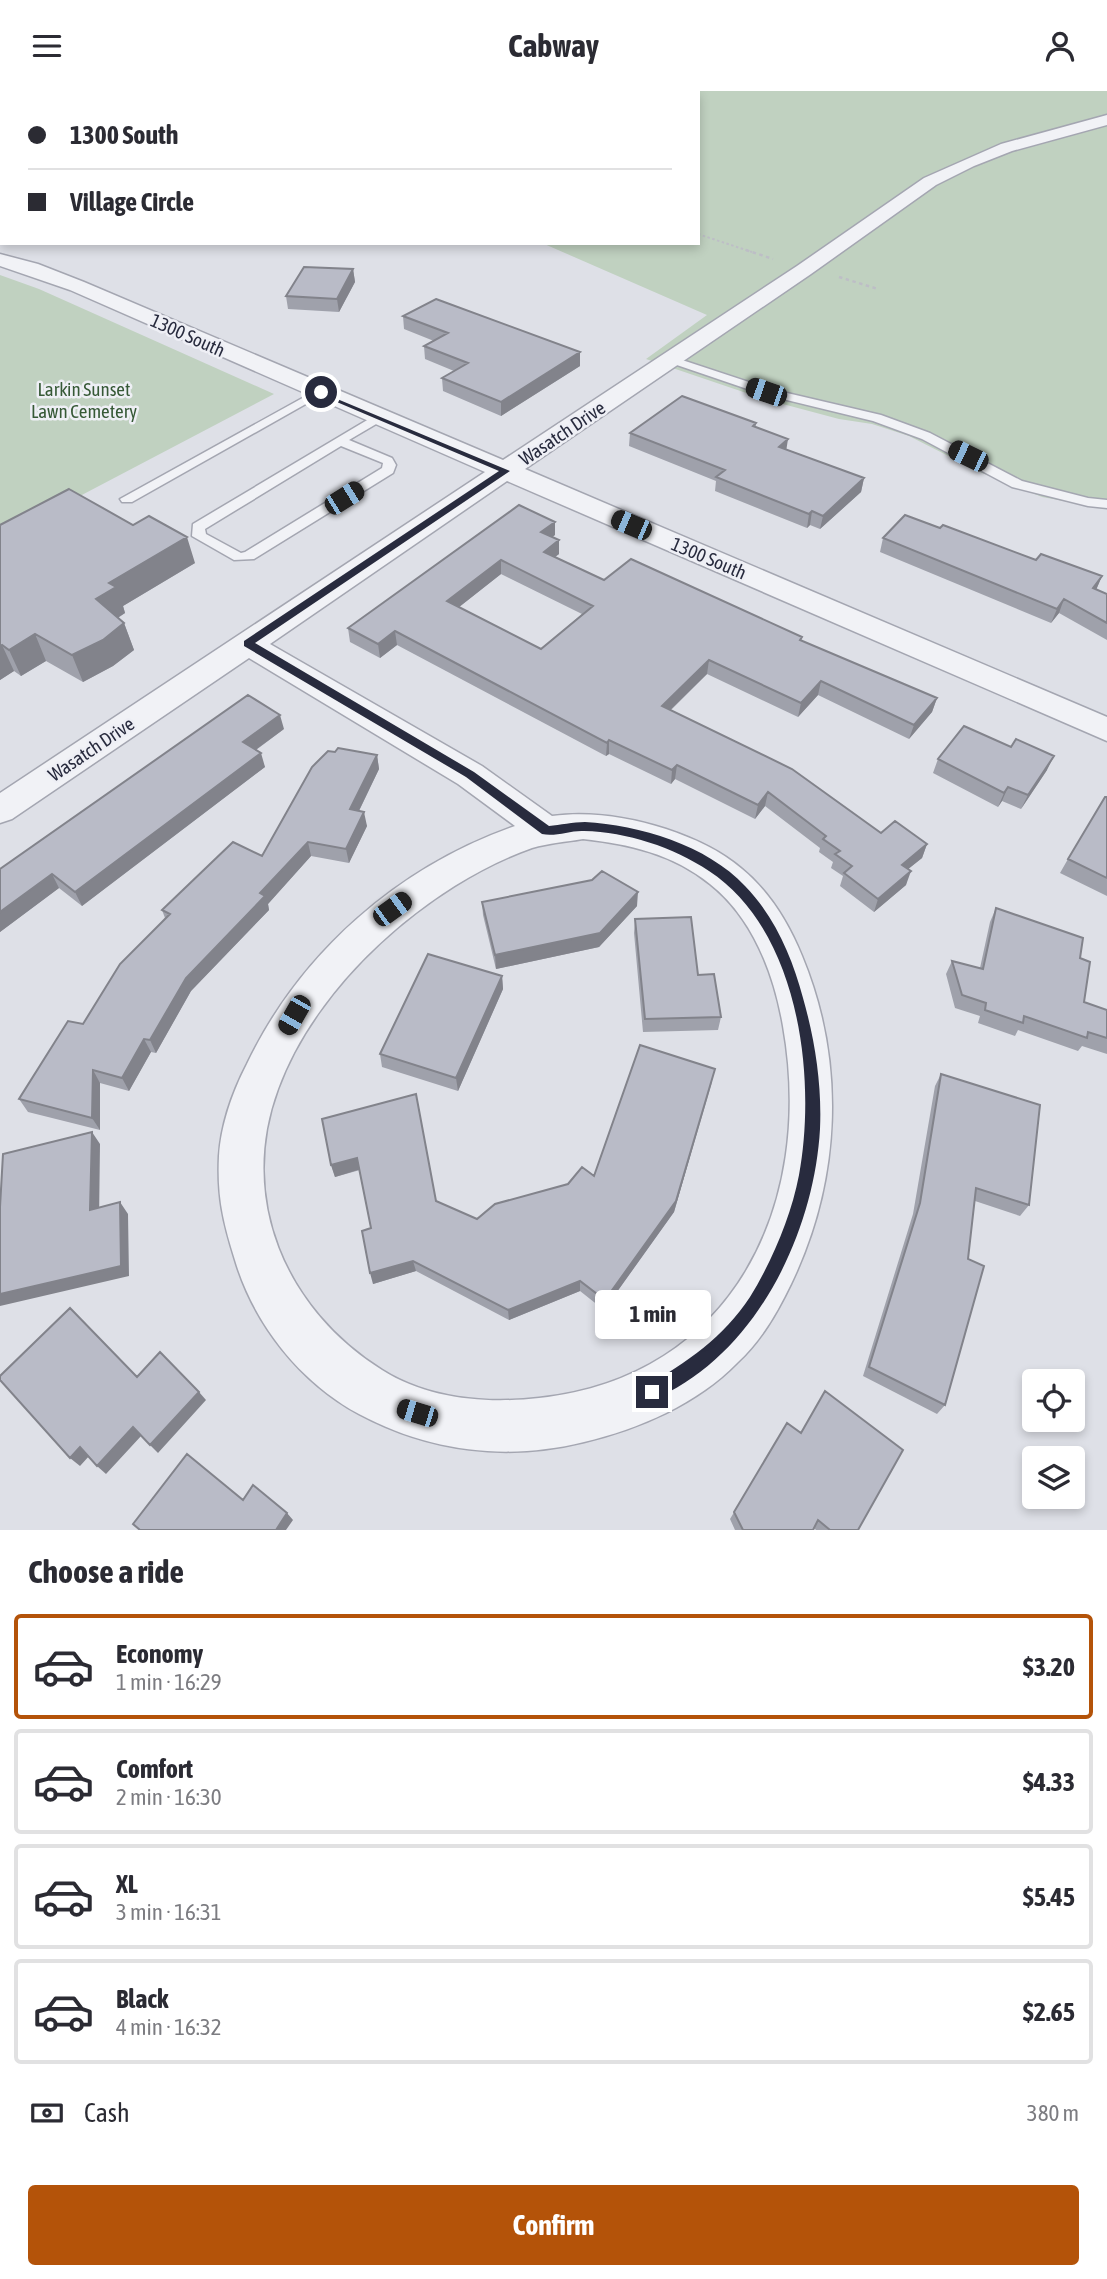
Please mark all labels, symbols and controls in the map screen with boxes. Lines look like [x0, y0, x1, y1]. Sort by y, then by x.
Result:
icon: menu [28, 27, 66, 65]
text: Cabway [508, 27, 599, 64]
icon: person [1041, 27, 1079, 65]
text: 1300 South [70, 120, 178, 150]
text: Village Circle [70, 187, 194, 217]
street label: 1300 South [147, 309, 229, 361]
car [743, 375, 790, 409]
route start [305, 376, 337, 408]
park label: Larkin Sunset Lawn Cemetery [31, 378, 137, 422]
street label: Wasatch Drive [515, 396, 609, 470]
car [945, 437, 992, 475]
car [321, 478, 368, 518]
car [608, 507, 655, 543]
street label: 1300 South [668, 532, 750, 584]
street label: Wasatch Drive [44, 712, 138, 786]
car [369, 888, 416, 930]
car [275, 992, 314, 1038]
callout: 1 min [594, 1291, 710, 1339]
text: 1 min [630, 1301, 676, 1327]
map controls [1022, 1369, 1085, 1509]
button: locate [1022, 1369, 1085, 1432]
route end [636, 1376, 668, 1408]
car [394, 1397, 441, 1429]
button: layers [1022, 1446, 1085, 1509]
text: Choose a ride [28, 1553, 184, 1590]
icon: car [32, 1635, 95, 1698]
text: Economy [116, 1639, 203, 1669]
text: $3.20 [1023, 1652, 1075, 1682]
text: 1 min · 16:29 [116, 1669, 222, 1695]
icon: car [32, 1750, 95, 1813]
text: Comfort [116, 1754, 193, 1784]
text: $4.33 [1023, 1767, 1075, 1797]
text: 2 min · 16:30 [116, 1784, 222, 1810]
icon: car [32, 1865, 95, 1928]
text: XL [116, 1869, 138, 1899]
text: $5.45 [1023, 1882, 1075, 1912]
text: 3 min · 16:31 [116, 1899, 222, 1925]
icon: car [32, 1980, 95, 2043]
text: Black [116, 1984, 168, 2014]
text: $2.65 [1023, 1997, 1075, 2027]
text: 4 min · 16:32 [116, 2014, 222, 2040]
icon: cash [28, 2094, 66, 2132]
text: Cash [84, 2098, 130, 2128]
text: 380 m [1027, 2100, 1079, 2126]
button: Confirm [28, 2185, 1079, 2265]

